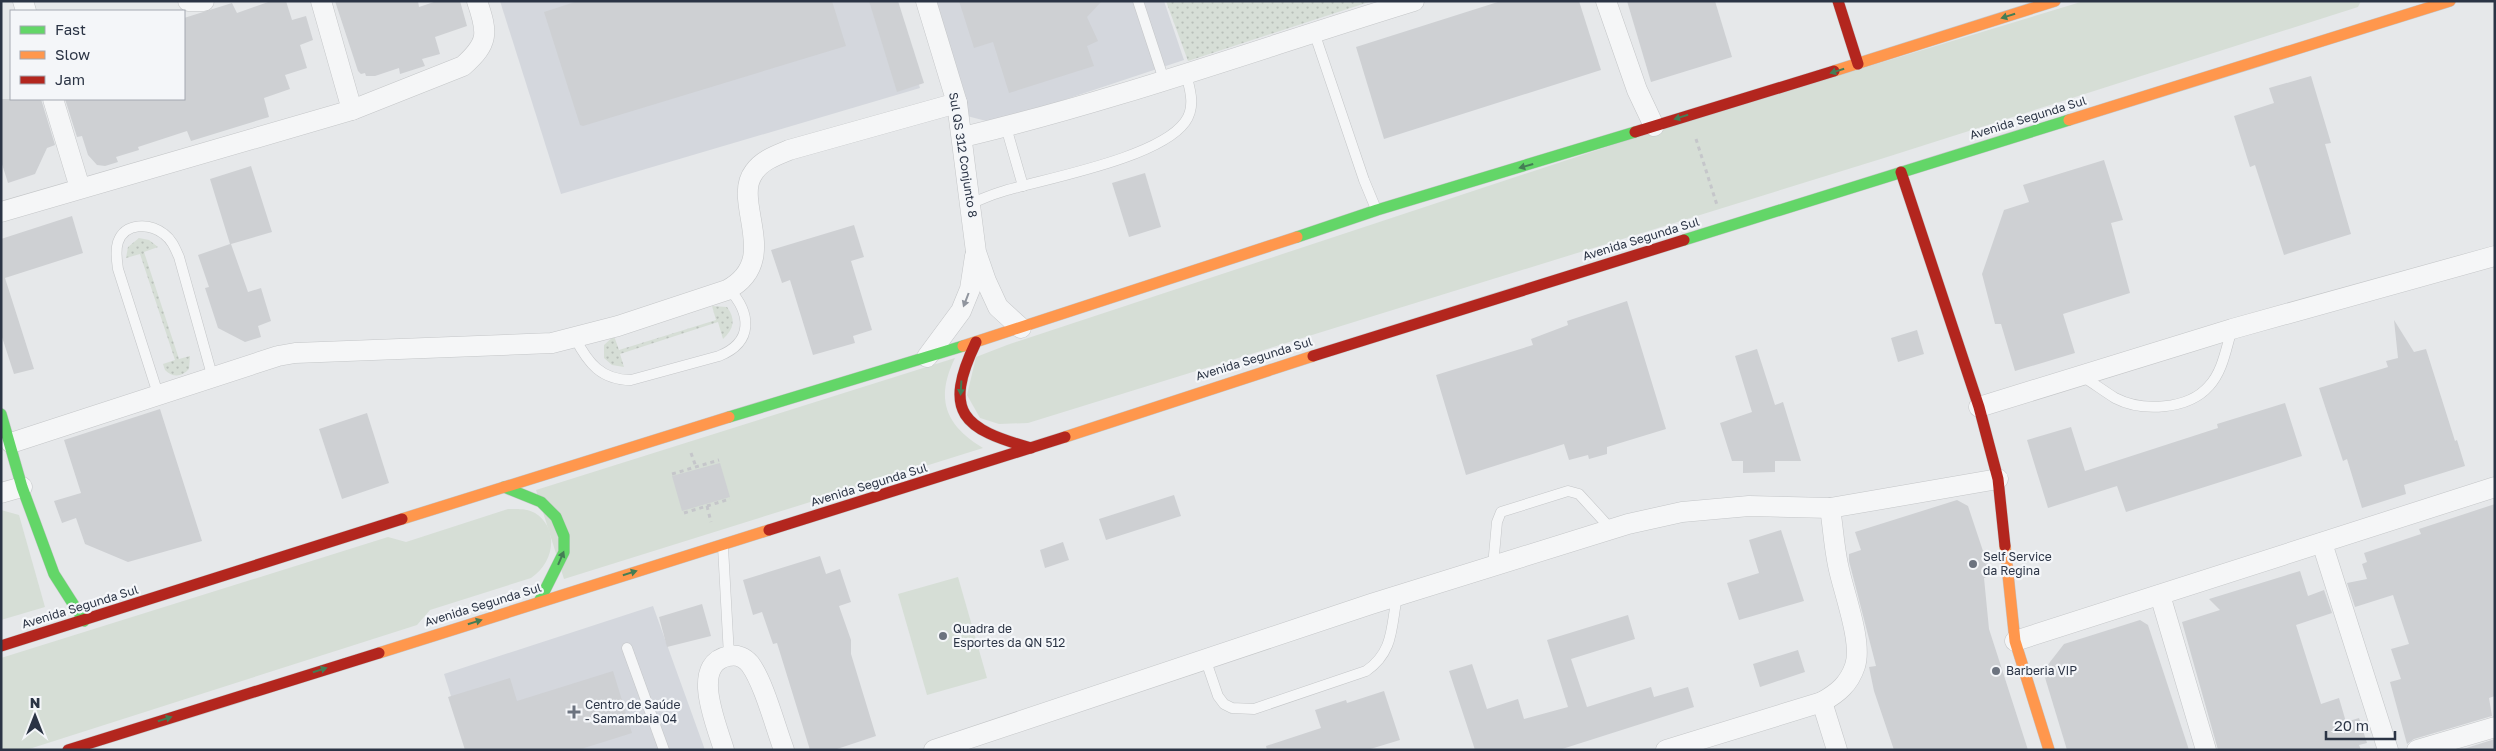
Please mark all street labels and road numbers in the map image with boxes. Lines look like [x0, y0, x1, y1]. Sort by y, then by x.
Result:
street label: Sul QS 312 Conjunto 8 [946, 91, 981, 219]
street label: Avenida Segunda Sul [1968, 93, 2088, 142]
street label: Avenida Segunda Sul [1581, 214, 1701, 263]
street label: Avenida Segunda Sul [1194, 334, 1314, 383]
street label: Avenida Segunda Sul [809, 460, 929, 509]
street label: Avenida Segunda Sul [423, 580, 543, 629]
street label: Avenida Segunda Sul [20, 582, 140, 631]

